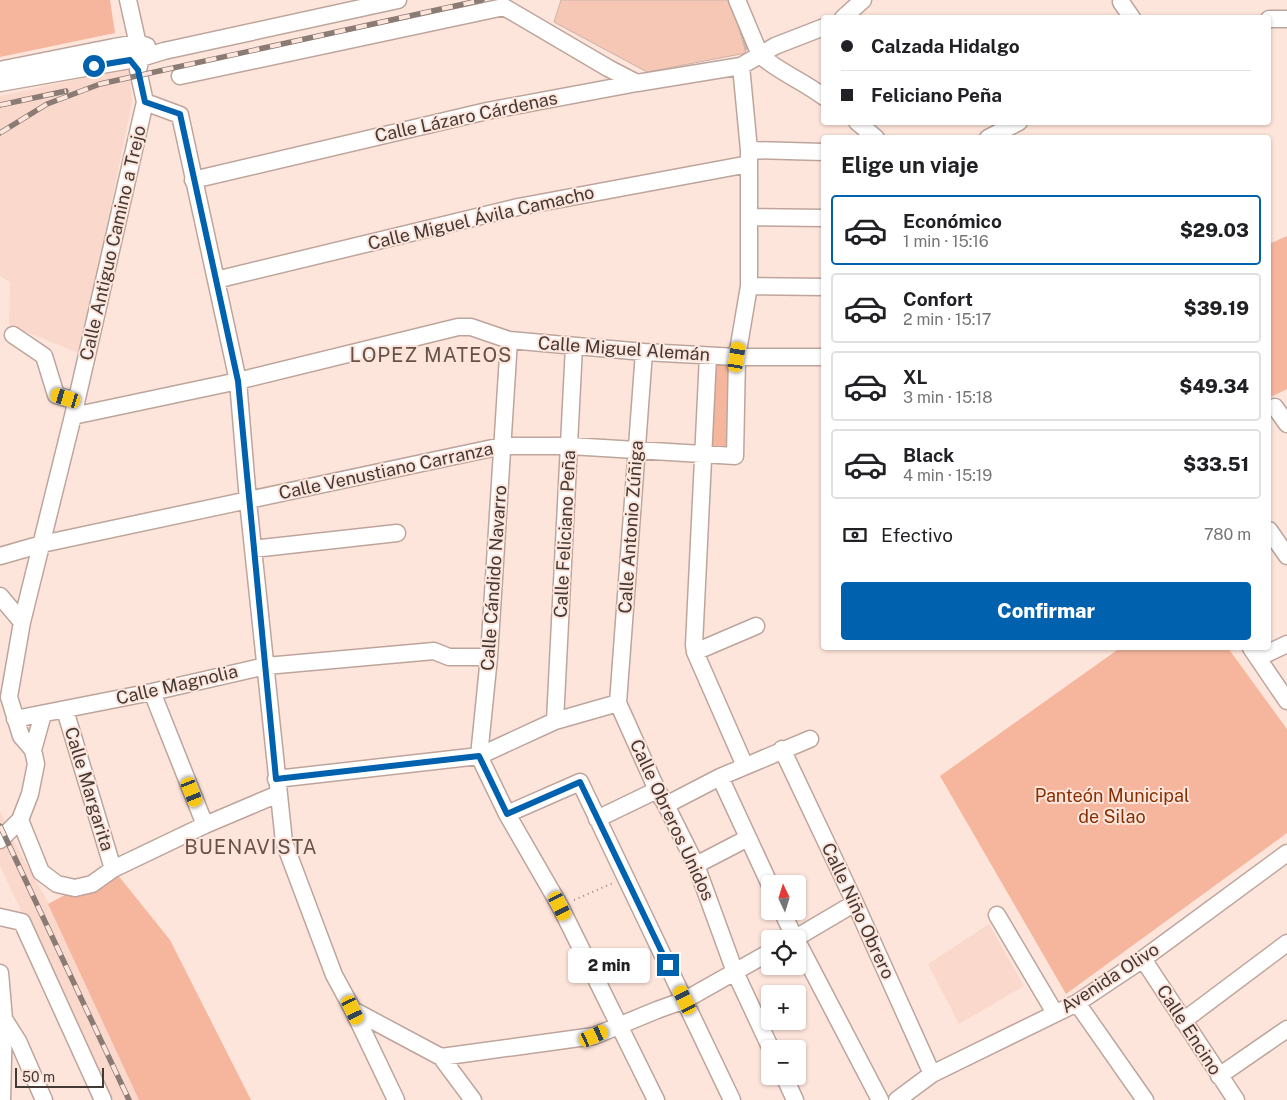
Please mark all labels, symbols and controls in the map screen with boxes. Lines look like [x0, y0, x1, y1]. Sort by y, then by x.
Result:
text: Calzada Hidalgo [871, 35, 1020, 57]
route start [83, 55, 105, 77]
text: Feliciano Peña [871, 84, 1002, 106]
street label: Calle Lázaro Cárdenas [373, 87, 559, 146]
street label: Calle Antiguo Camino a Trejo [75, 123, 150, 362]
text: Elige un viaje [841, 152, 979, 178]
street label: Calle Miguel Ávila Camacho [365, 180, 596, 254]
icon: car [843, 208, 888, 253]
text: Económico [903, 210, 1002, 232]
text: $29.03 [1180, 219, 1249, 241]
text: 1 min · 15:16 [903, 232, 989, 251]
icon: car [843, 286, 888, 331]
text: Confort [903, 288, 973, 310]
text: $39.19 [1184, 297, 1249, 319]
text: 2 min · 15:17 [903, 310, 991, 329]
street label: Calle Miguel Alemán [537, 332, 711, 365]
car [727, 341, 746, 373]
district label: LOPEZ MATEOS [350, 343, 512, 367]
icon: car [843, 364, 888, 409]
text: XL [903, 366, 928, 388]
text: $49.34 [1179, 375, 1249, 397]
car [49, 386, 82, 410]
text: 3 min · 15:18 [903, 388, 993, 407]
street label: Calle Venustiano Carranza [277, 437, 495, 504]
street label: Calle Antonio Zúñiga [614, 440, 647, 614]
icon: car [843, 442, 888, 487]
text: Black [903, 444, 954, 466]
street label: Calle Feliciano Peña [550, 450, 579, 618]
text: $33.51 [1183, 453, 1249, 475]
text: 4 min · 15:19 [903, 466, 992, 485]
street label: Calle Cándido Navarro [477, 484, 510, 672]
icon: cash [841, 521, 869, 549]
text: Efectivo [881, 524, 953, 546]
text: 780 m [1204, 525, 1251, 544]
button: Confirmar [841, 582, 1251, 640]
street label: Calle Magnolia [114, 660, 240, 709]
street label: Calle Margarita [61, 724, 118, 853]
street label: Calle Obreros Unidos [626, 736, 719, 904]
car [179, 775, 204, 809]
park label: Panteón Municipal de Silao [1035, 785, 1189, 827]
district label: BUENAVISTA [184, 835, 318, 859]
street label: Calle Niño Obrero [818, 839, 899, 982]
north arrow [761, 875, 806, 920]
map controls [761, 875, 806, 1085]
car [546, 889, 573, 923]
button: locate [761, 930, 806, 975]
street label: Avenida Olivo [1057, 938, 1163, 1017]
callout: 2 min [568, 948, 650, 982]
route end [657, 954, 679, 976]
text: 2 min [588, 956, 630, 975]
street label: Calle Encino [1153, 981, 1226, 1079]
car [671, 983, 698, 1017]
button: + [761, 985, 806, 1030]
car [339, 993, 366, 1027]
car [577, 1023, 610, 1049]
button: − [761, 1040, 806, 1085]
scale bar [15, 1065, 104, 1088]
text: 50 m [22, 1069, 55, 1085]

